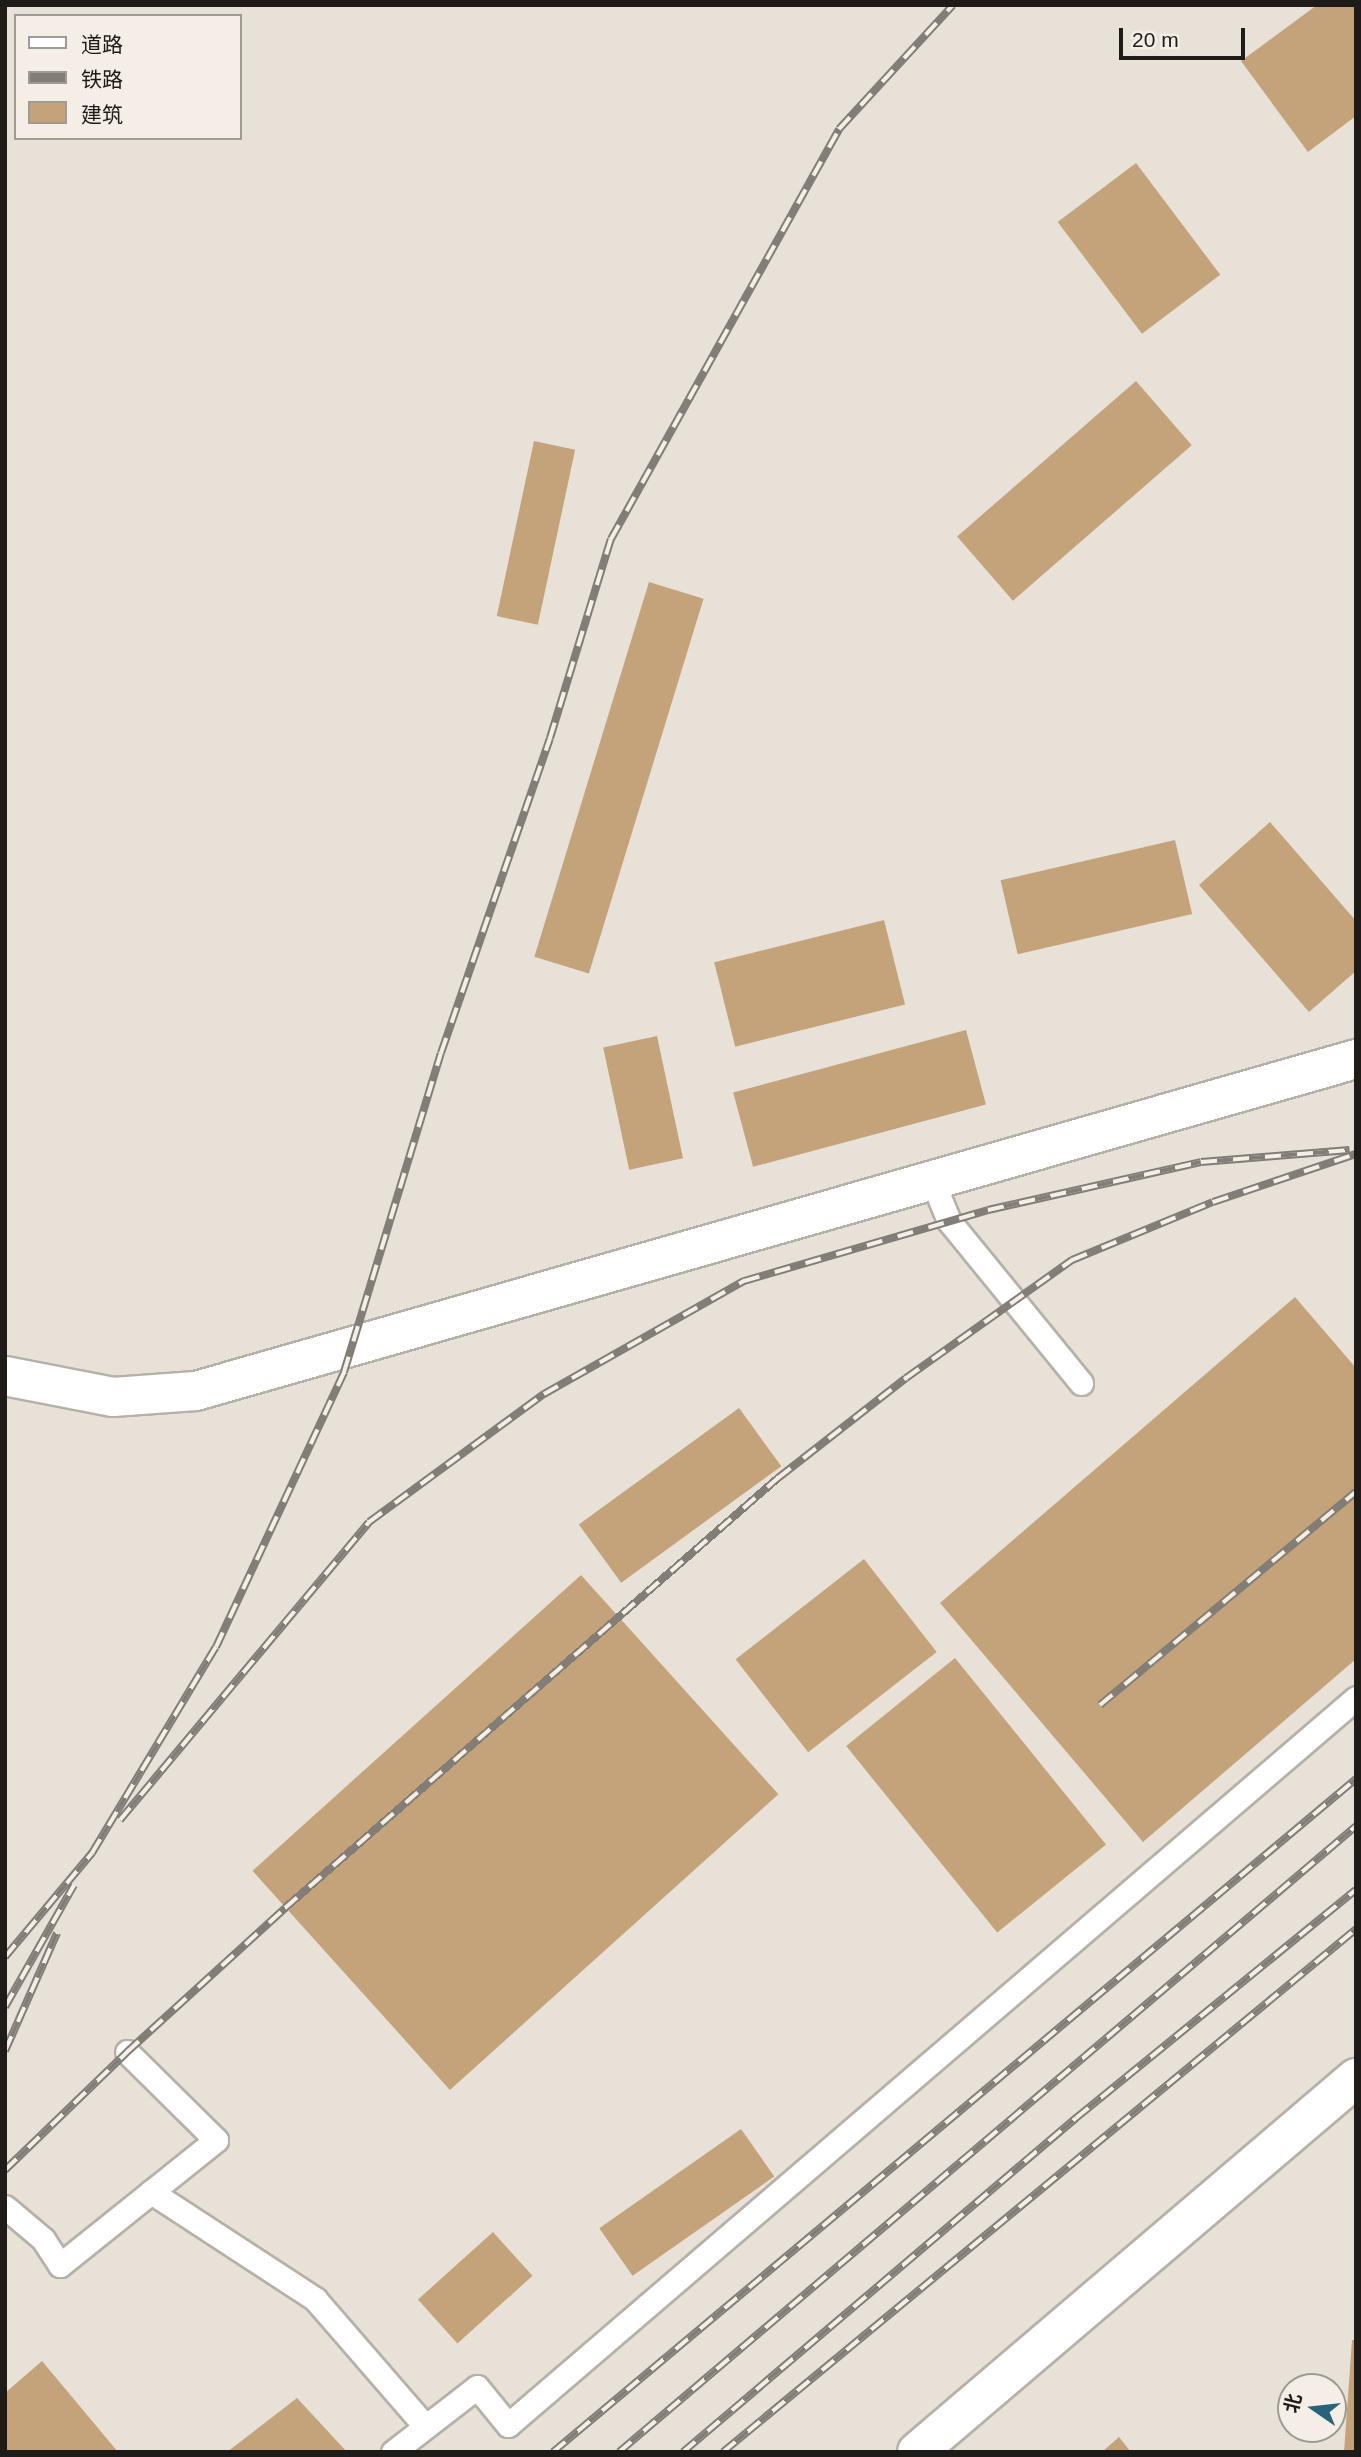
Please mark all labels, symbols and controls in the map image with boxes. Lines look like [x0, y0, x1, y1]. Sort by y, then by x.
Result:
legend [14, 14, 242, 140]
scale bar [1123, 14, 1249, 58]
text: 20 m [1132, 28, 1179, 51]
text: 道路 [81, 33, 123, 56]
text: 铁路 [81, 68, 123, 91]
text: 建筑 [81, 103, 123, 126]
north arrow [1277, 2373, 1347, 2443]
text: 北 [1281, 2392, 1306, 2415]

